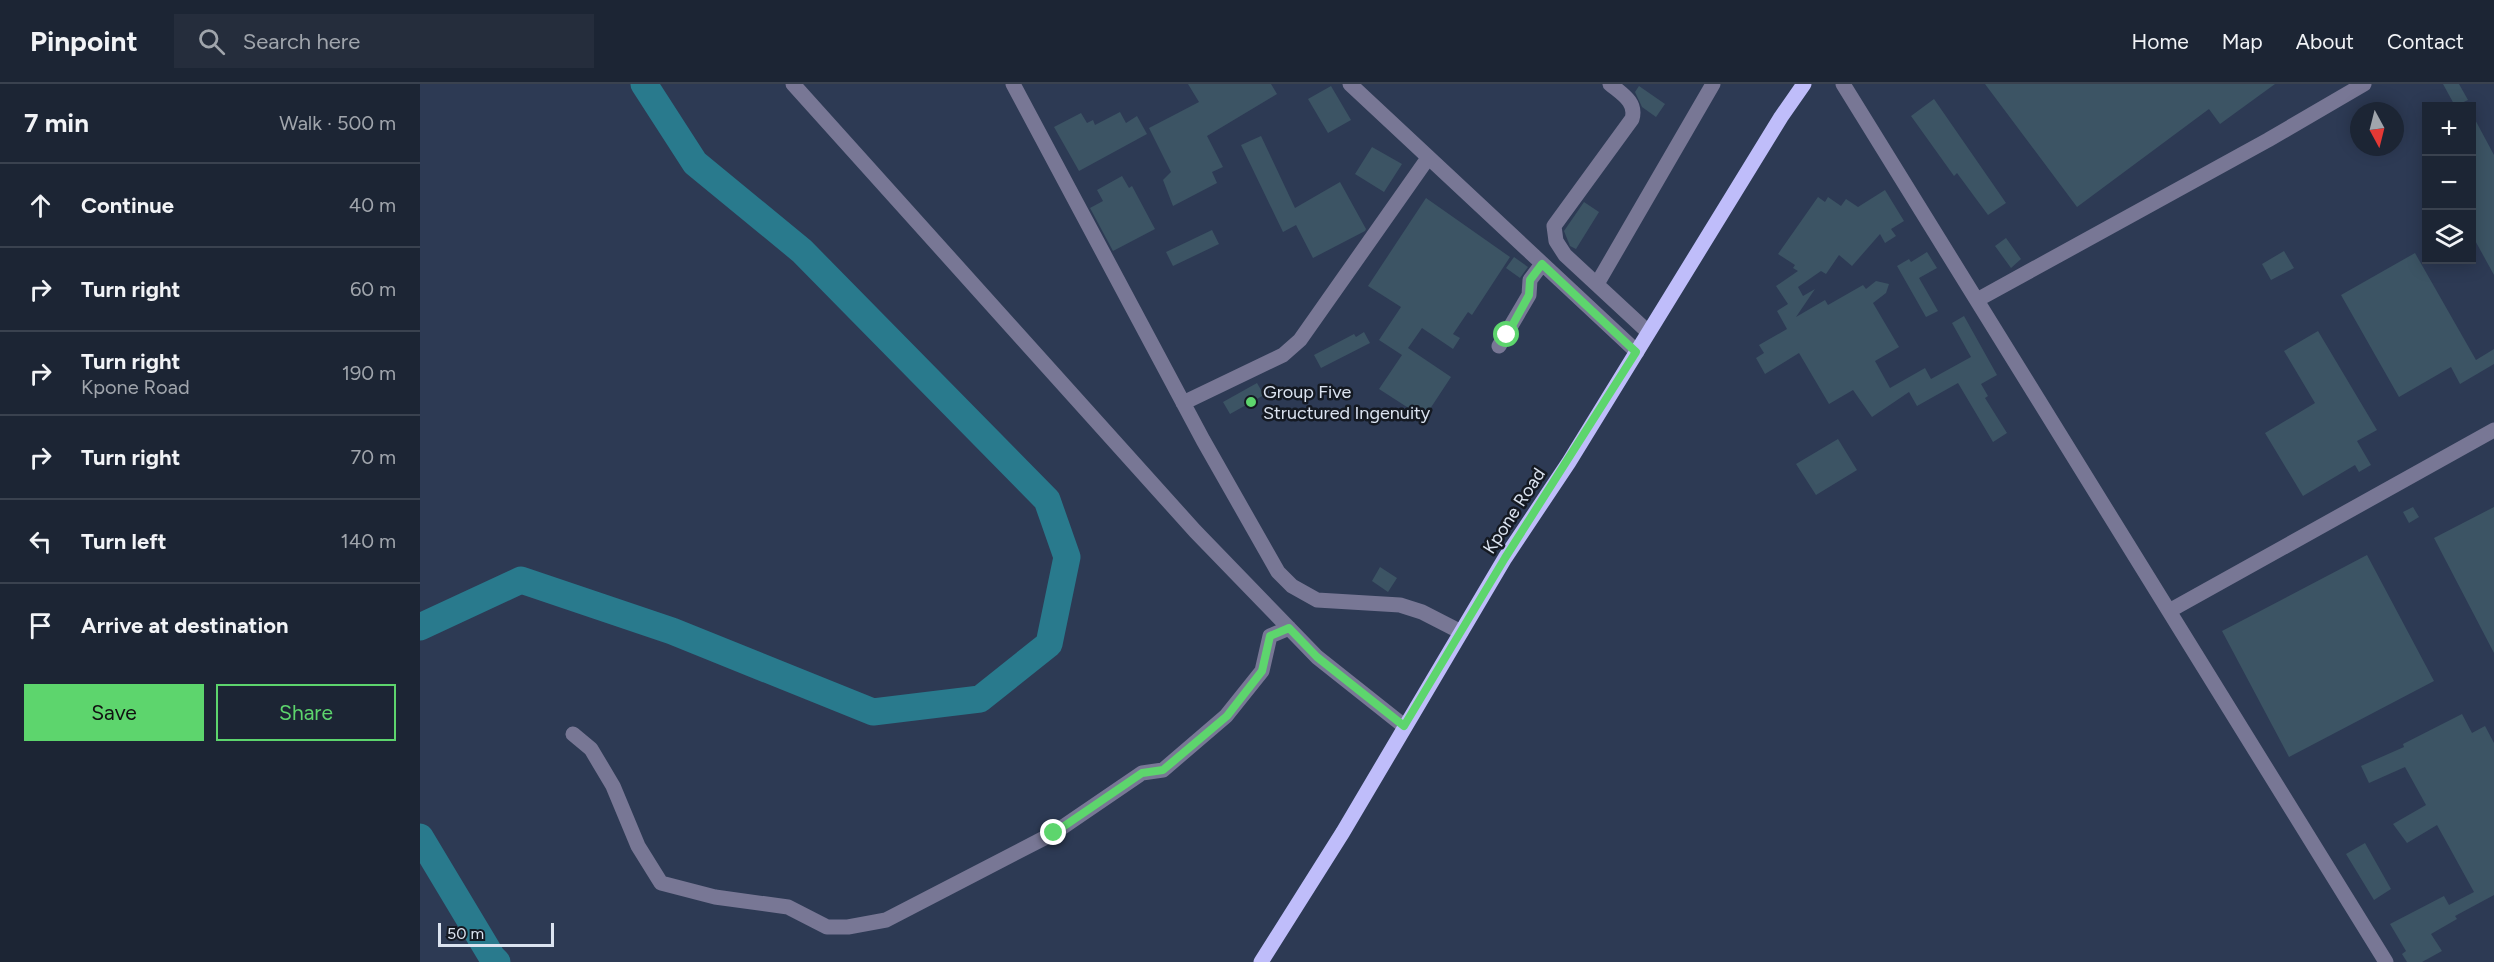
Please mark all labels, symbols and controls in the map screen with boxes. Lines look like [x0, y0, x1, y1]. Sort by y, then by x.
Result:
search box [174, 14, 594, 68]
text: Pinpoint [30, 24, 138, 58]
icon: search [195, 25, 228, 58]
text: Search here [243, 28, 360, 55]
text: Home [2132, 29, 2189, 54]
text: Map [2222, 29, 2263, 54]
text: About [2296, 29, 2354, 54]
text: Contact [2387, 29, 2464, 54]
north arrow [2350, 102, 2404, 156]
map controls [2422, 102, 2476, 264]
button: + [2422, 102, 2476, 156]
text: 7 min [24, 107, 89, 139]
text: Walk · 500 m [279, 111, 396, 135]
button: − [2422, 156, 2476, 210]
icon: ahead [24, 189, 57, 222]
text: Continue [81, 192, 174, 219]
text: 40 m [349, 193, 396, 217]
button: layers [2422, 210, 2476, 264]
icon: right [24, 273, 57, 306]
text: Turn right [81, 276, 180, 303]
text: 60 m [350, 277, 396, 301]
route start [1493, 321, 1519, 347]
text: Turn right [81, 348, 180, 375]
icon: right [24, 357, 57, 390]
text: 190 m [342, 361, 396, 385]
text: Kpone Road [81, 375, 190, 399]
place label: Group Five Structured Ingenuity [1263, 381, 1431, 424]
marker: Group Five Structured Ingenuity [1244, 395, 1258, 409]
icon: right [24, 441, 57, 474]
text: Turn right [81, 444, 180, 471]
text: 70 m [350, 445, 396, 469]
street label: Kpone Road [1478, 464, 1550, 558]
icon: left [24, 525, 57, 558]
text: Turn left [81, 528, 167, 555]
text: 140 m [341, 529, 396, 553]
icon: arrive [24, 609, 57, 642]
text: Arrive at destination [81, 612, 289, 639]
button: Save [24, 684, 204, 741]
button: Share [216, 684, 396, 741]
route end [1040, 819, 1066, 845]
scale bar [438, 920, 554, 948]
text: 50 m [447, 924, 484, 943]

